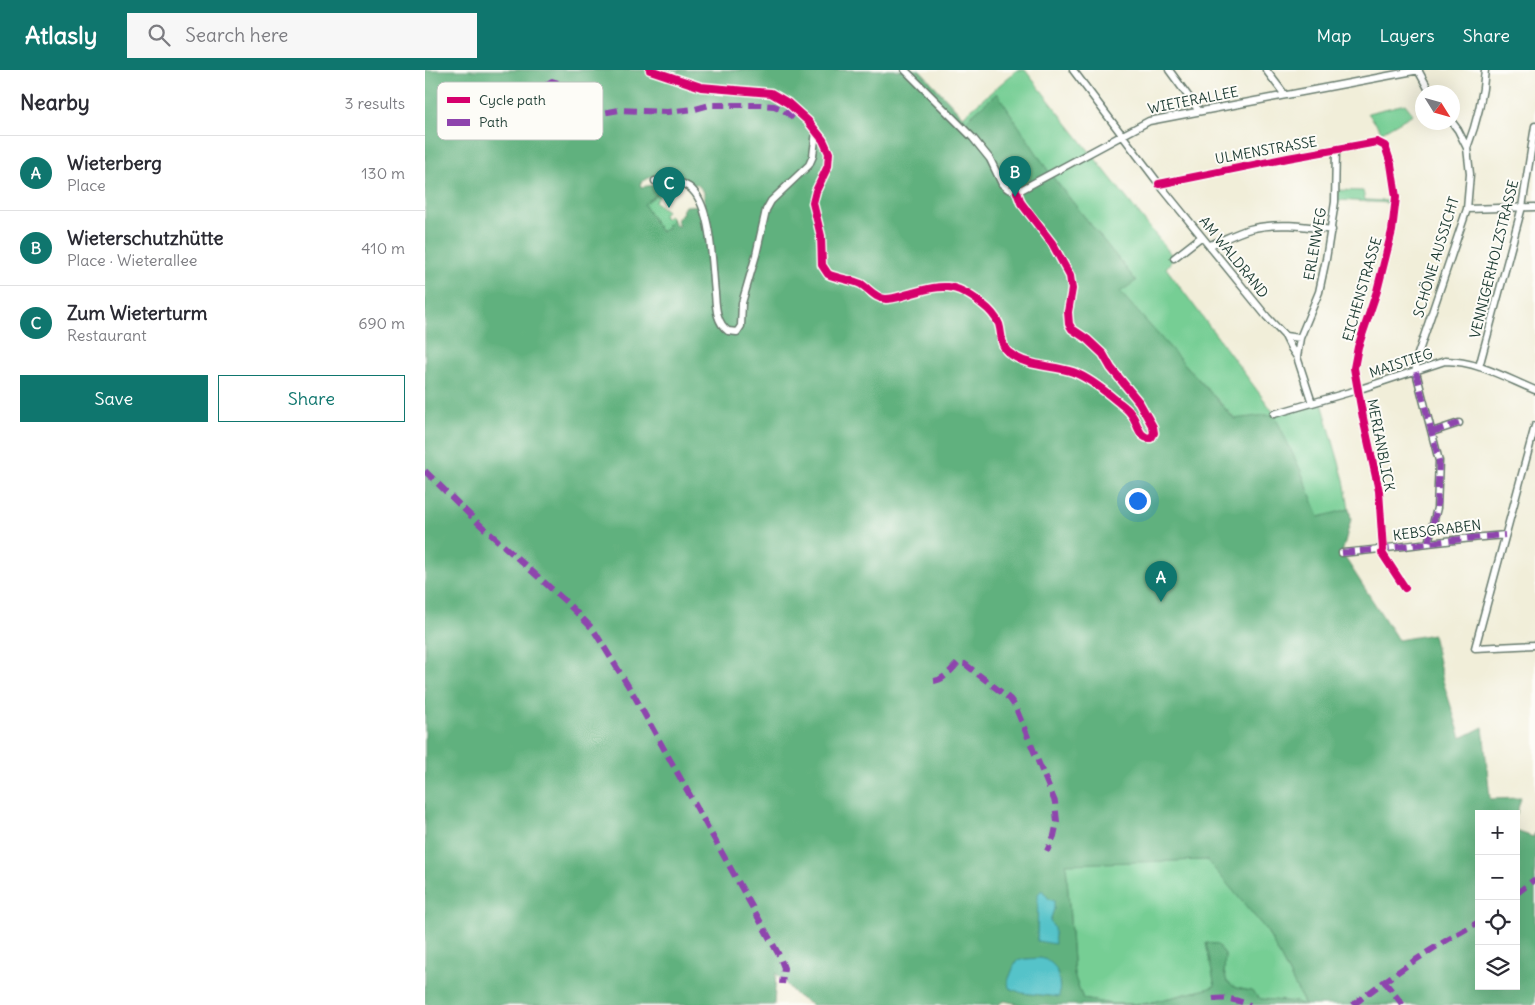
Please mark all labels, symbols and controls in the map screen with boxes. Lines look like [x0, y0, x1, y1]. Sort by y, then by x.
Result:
search box [127, 13, 477, 58]
text: Atlasly [25, 20, 97, 50]
icon: search [145, 21, 173, 49]
text: Search here [185, 23, 288, 47]
text: Map [1316, 24, 1351, 47]
text: Layers [1379, 24, 1435, 47]
text: Share [1463, 24, 1510, 47]
legend [437, 82, 603, 140]
street label: WIETERALLEE [1146, 82, 1240, 118]
north arrow [1415, 85, 1460, 130]
text: Nearby [20, 89, 90, 116]
text: Cycle path [479, 91, 546, 109]
text: 3 results [345, 93, 405, 113]
text: Path [479, 113, 508, 131]
street label: ULMENSTRASSE [1214, 132, 1318, 168]
text: Wieterberg [67, 151, 162, 175]
pin: B [999, 156, 1031, 197]
text: A [31, 163, 41, 183]
text: 130 m [361, 163, 405, 183]
pin: C [653, 167, 685, 208]
text: Place [67, 175, 106, 195]
street label: VENNIGERHOLZSTRASSE [1466, 178, 1522, 340]
street label: SCHÖNE AUSSICHT [1409, 194, 1463, 320]
street label: ERLENWEG [1300, 206, 1330, 282]
street label: AM WALDRAND [1196, 212, 1273, 302]
text: Wieterschutzhütte [67, 226, 224, 250]
street label: EICHENSTRASSE [1338, 235, 1386, 343]
text: B [31, 238, 41, 258]
text: 410 m [361, 238, 405, 258]
text: Place · Wieterallee [67, 250, 197, 270]
text: Zum Wieterturm [67, 301, 208, 325]
text: C [31, 313, 41, 333]
text: 690 m [358, 313, 405, 333]
text: Restaurant [67, 325, 147, 345]
street label: MAISTIEG [1367, 344, 1435, 382]
button: Save [20, 375, 208, 422]
button: Share [218, 375, 405, 422]
street label: MERIANBLICK [1363, 397, 1399, 493]
your location [1125, 488, 1151, 514]
street label: KEBSGRABEN [1392, 516, 1482, 544]
pin: A [1145, 561, 1177, 602]
map controls [1475, 810, 1520, 990]
button: + [1475, 810, 1520, 855]
button: − [1475, 855, 1520, 900]
button: locate [1475, 900, 1520, 945]
button: layers [1475, 945, 1520, 990]

